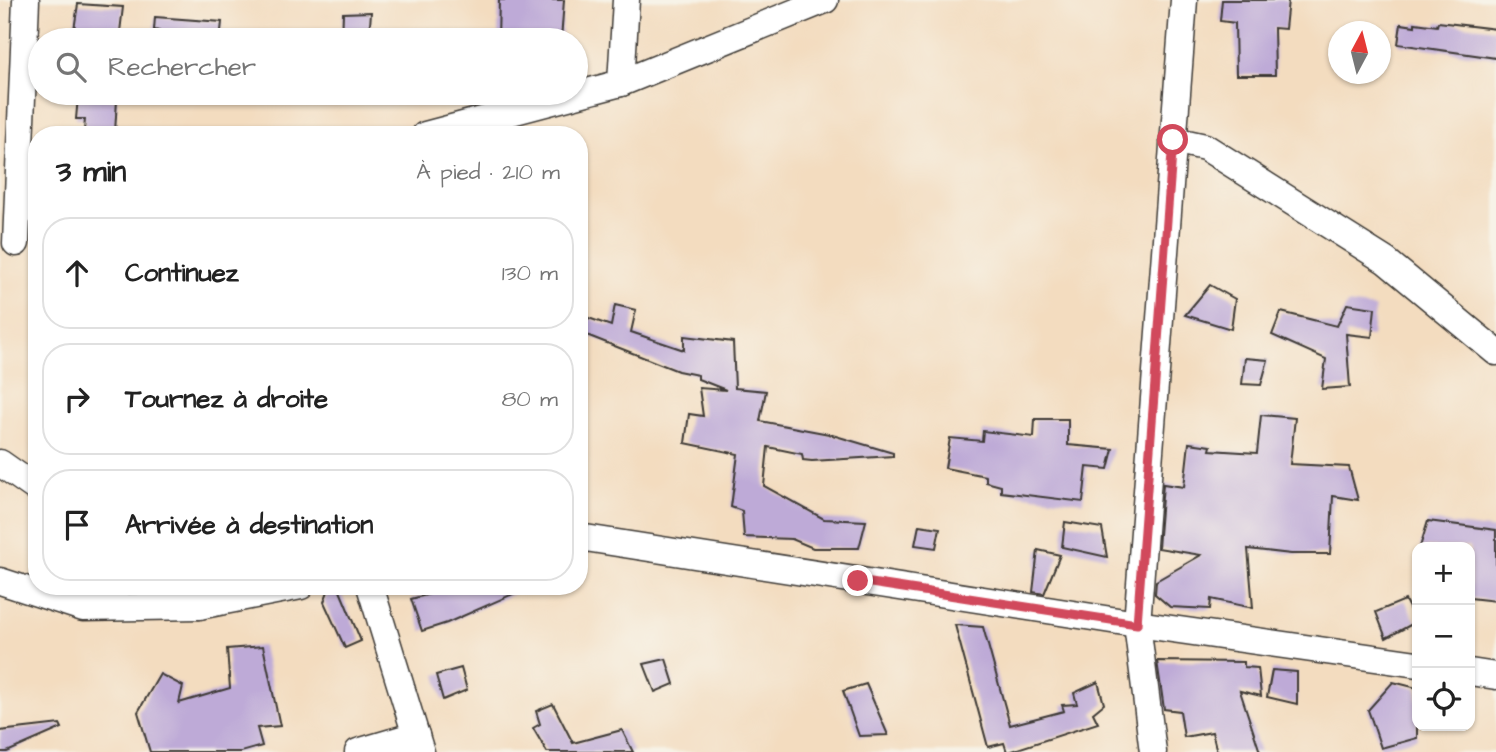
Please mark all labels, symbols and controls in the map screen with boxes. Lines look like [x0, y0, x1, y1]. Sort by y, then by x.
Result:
north arrow [1328, 21, 1391, 84]
search box [28, 28, 588, 105]
icon: search [52, 48, 90, 86]
text: Rechercher [108, 49, 256, 85]
route start [1157, 124, 1188, 155]
text: 3 min [56, 151, 126, 193]
text: À pied · 210 m [416, 156, 560, 188]
icon: ahead [58, 254, 96, 292]
text: Continuez [125, 255, 239, 291]
text: 130 m [502, 257, 558, 289]
icon: right [58, 380, 96, 418]
text: Tournez à droite [125, 381, 328, 417]
text: 80 m [501, 383, 558, 415]
icon: arrive [58, 506, 96, 544]
text: Arrivée à destination [125, 507, 373, 543]
map controls [1412, 542, 1475, 731]
button: + [1412, 542, 1475, 605]
route end [842, 565, 873, 596]
button: − [1412, 605, 1475, 668]
button: locate [1412, 668, 1475, 731]

